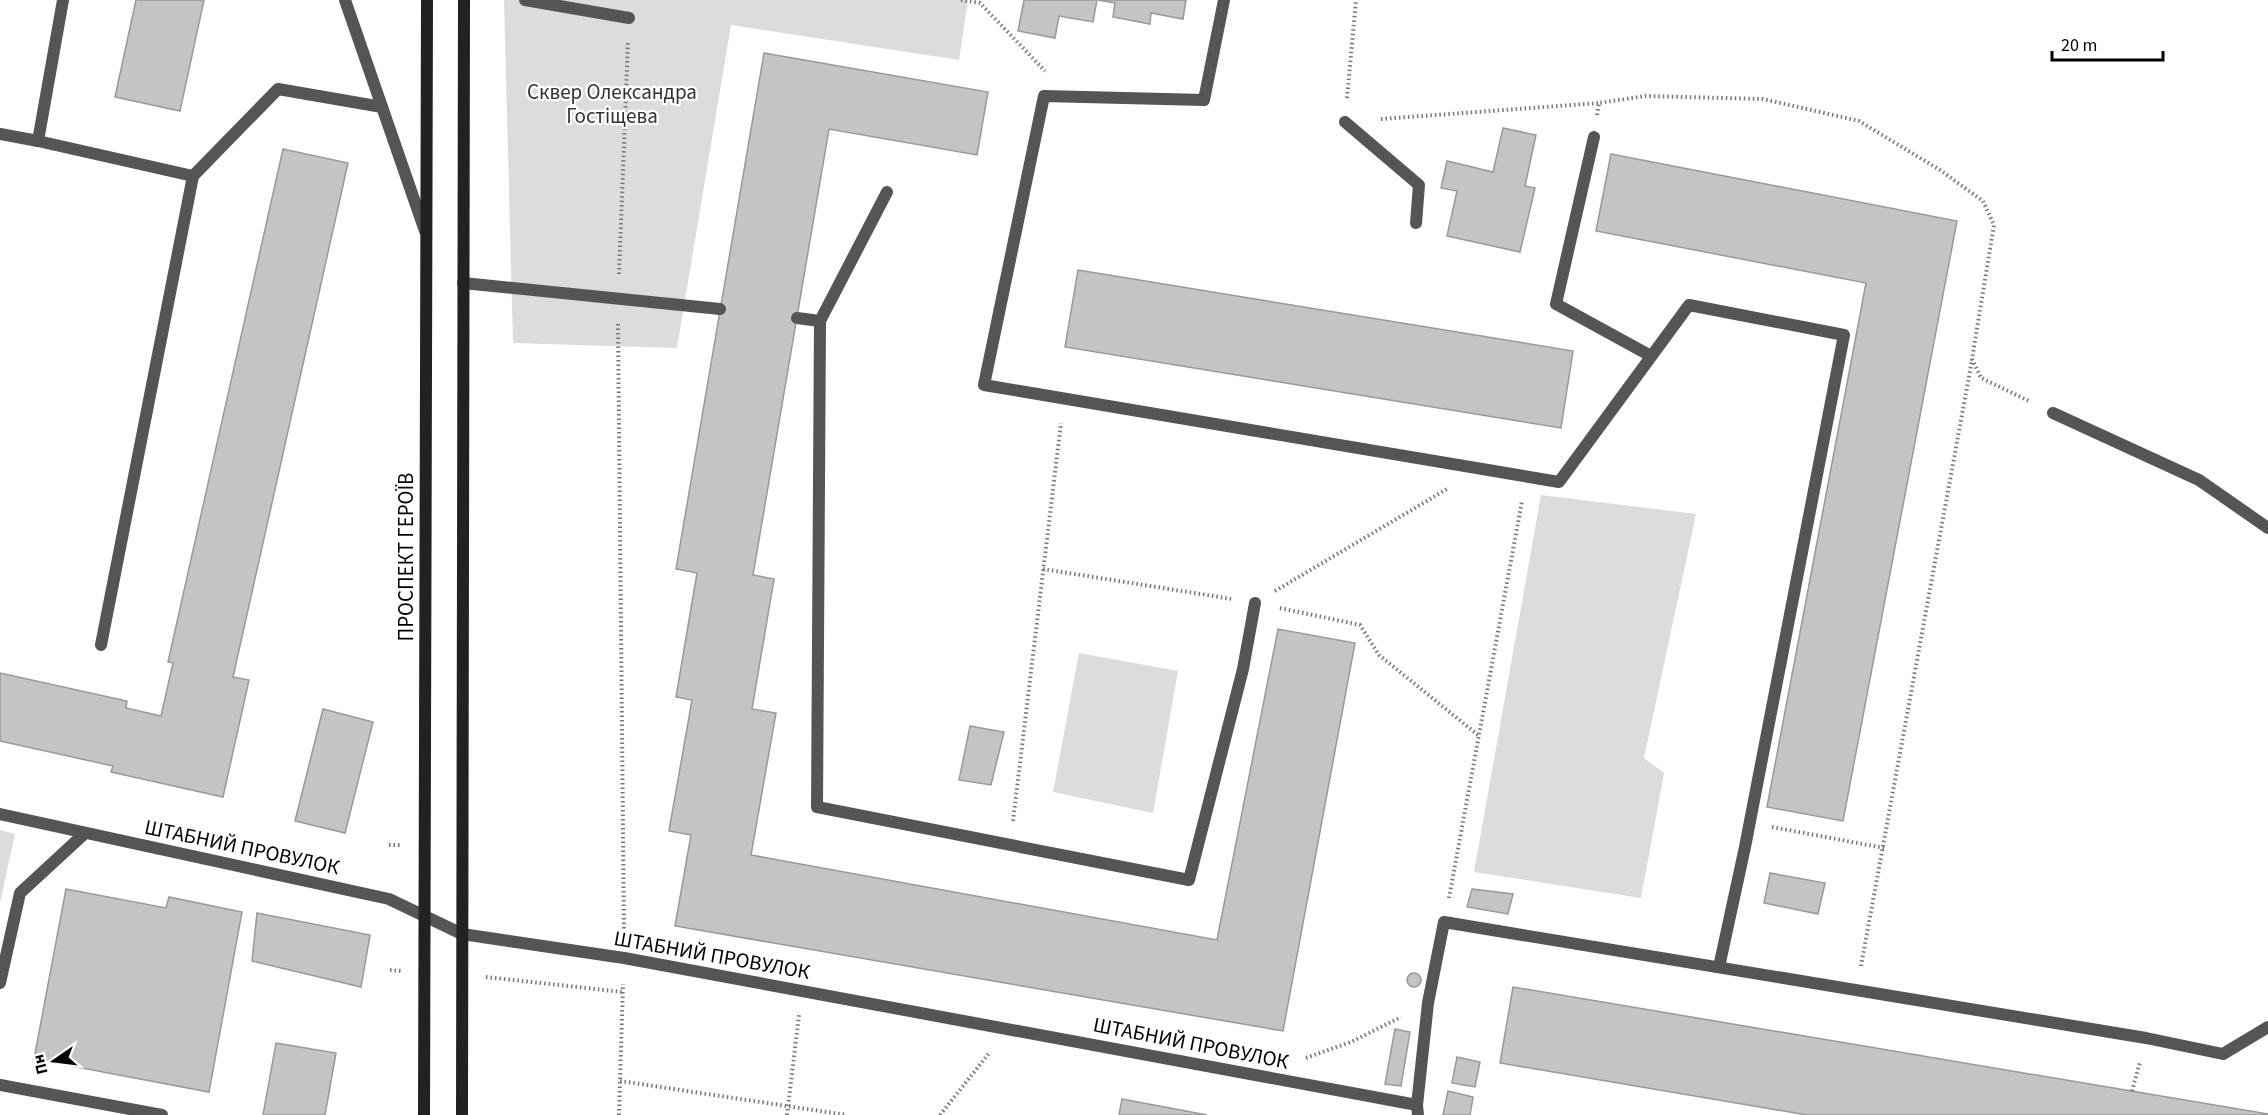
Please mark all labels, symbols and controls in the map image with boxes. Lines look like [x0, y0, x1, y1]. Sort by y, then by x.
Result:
scale bar [2052, 24, 2163, 62]
text: 20 m [2061, 33, 2097, 58]
park label: Сквер Олександра Гостіщева [527, 77, 697, 131]
street label: ПРОСПЕКТ ГЕРОЇВ [391, 473, 421, 641]
street label: ШТАБНИЙ ПРОВУЛОК [142, 812, 343, 882]
street label: ШТАБНИЙ ПРОВУЛОК [612, 923, 813, 987]
street label: ШТАБНИЙ ПРОВУЛОК [1091, 1009, 1292, 1077]
north arrow [24, 1031, 84, 1091]
text: Пн [27, 1052, 53, 1077]

